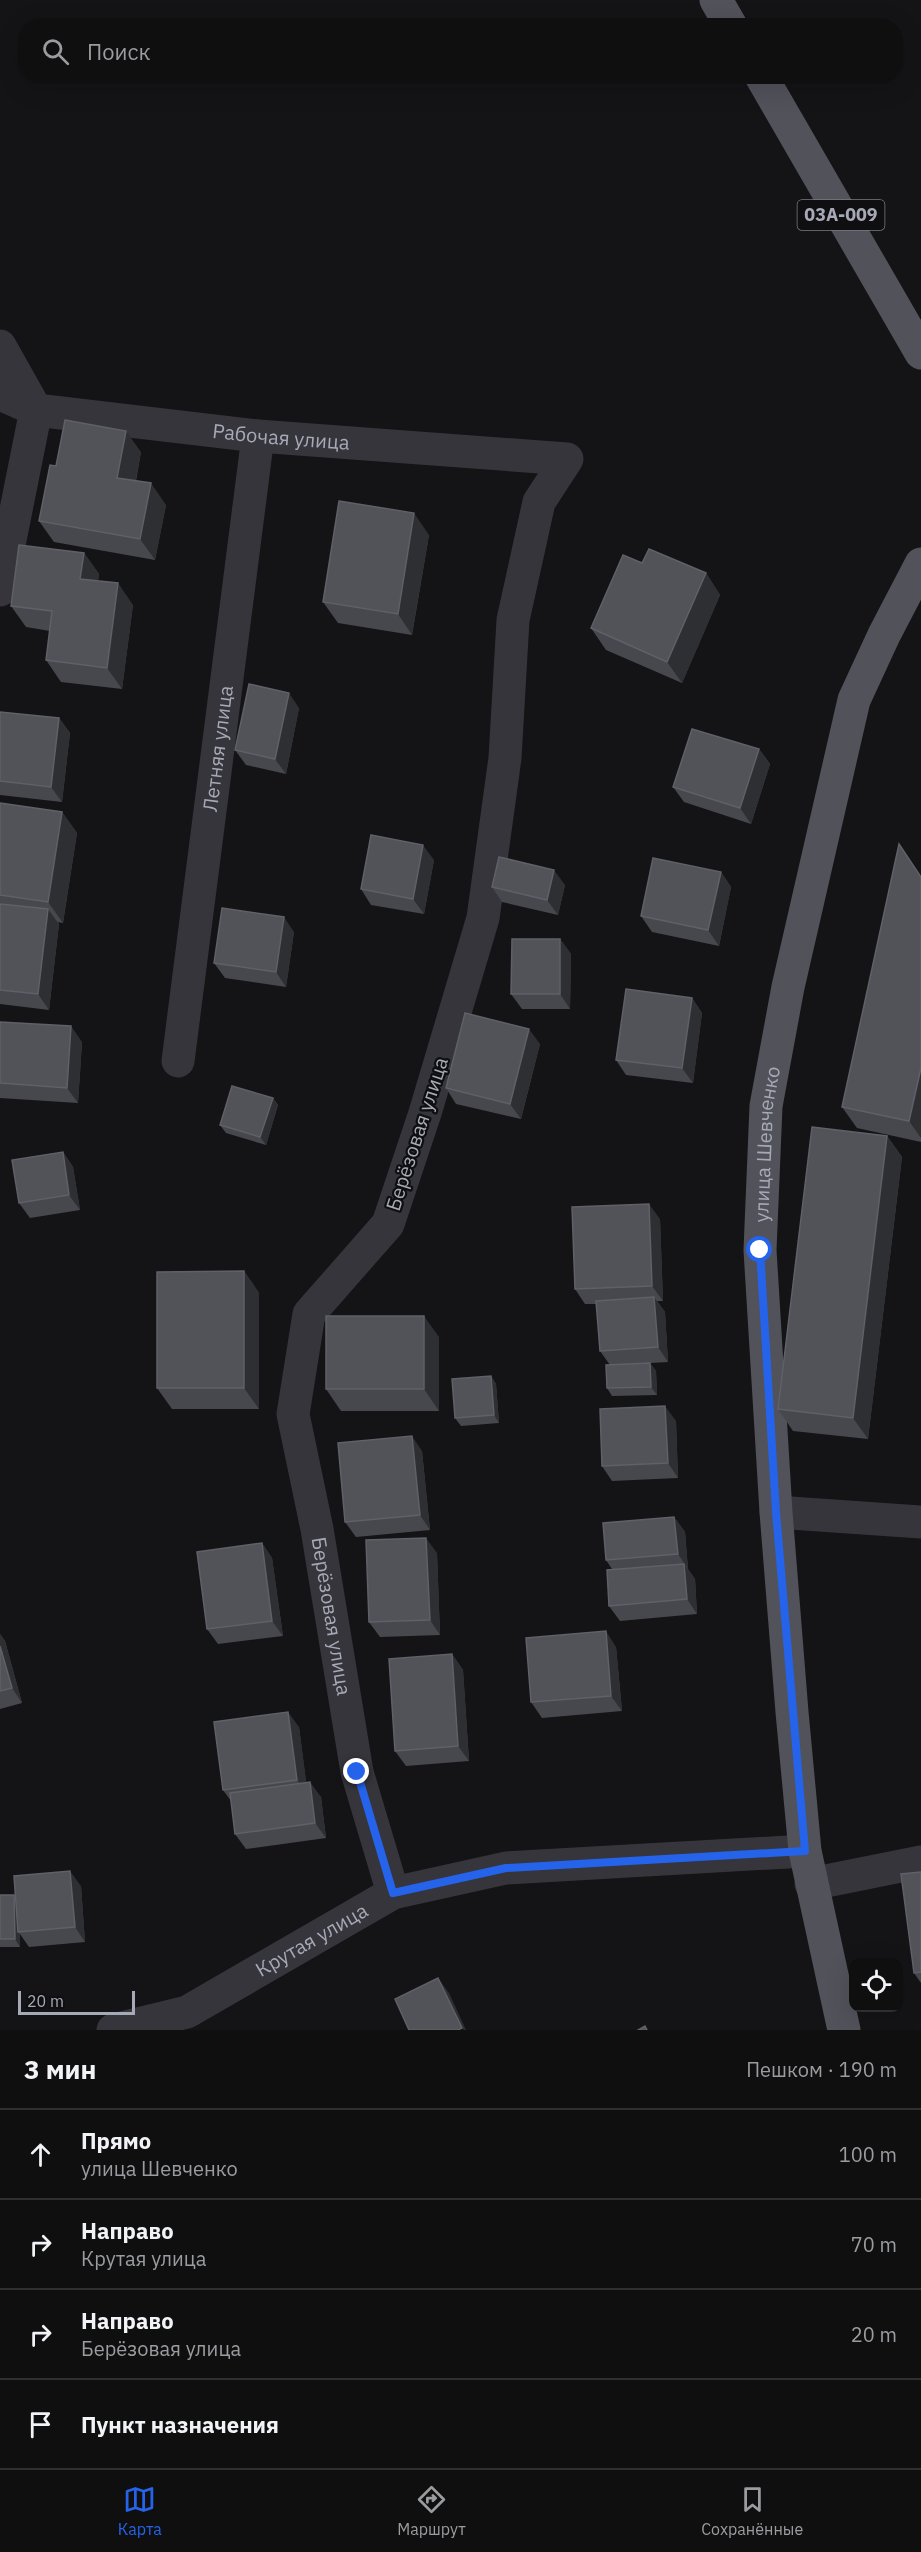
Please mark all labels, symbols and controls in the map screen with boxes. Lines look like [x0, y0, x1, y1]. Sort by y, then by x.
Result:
search box [18, 18, 903, 84]
icon: search [39, 35, 72, 68]
text: Поиск [87, 37, 151, 66]
road number: 03А-009 [798, 200, 884, 230]
street label: Рабочая улица [211, 417, 351, 456]
street label: Летняя улица [196, 683, 239, 813]
street label: Берёзовая улица [379, 1053, 454, 1214]
street label: улица Шевченко [747, 1064, 786, 1223]
route start [746, 1236, 772, 1262]
street label: Берёзовая улица [306, 1535, 358, 1698]
route end [343, 1758, 369, 1784]
street label: Крутая улица [250, 1896, 373, 1983]
map controls [849, 1958, 903, 2012]
button: locate [849, 1958, 903, 2012]
scale bar [18, 1988, 135, 2016]
text: 20 m [27, 1991, 64, 2011]
text: 3 мин [24, 2052, 96, 2086]
text: Пешком · 190 m [746, 2056, 897, 2083]
text: Прямо [81, 2126, 151, 2155]
icon: ahead [24, 2138, 57, 2171]
text: 100 m [839, 2141, 897, 2168]
text: улица Шевченко [81, 2155, 238, 2182]
text: Направо [81, 2216, 174, 2245]
icon: right [24, 2228, 57, 2261]
text: 70 m [851, 2231, 897, 2258]
text: Крутая улица [81, 2245, 207, 2272]
text: Направо [81, 2306, 174, 2335]
icon: right [24, 2318, 57, 2351]
text: 20 m [851, 2321, 897, 2348]
text: Берёзовая улица [81, 2335, 241, 2362]
icon: arrive [24, 2408, 57, 2441]
text: Пункт назначения [81, 2410, 279, 2439]
tab: Карта [118, 2483, 162, 2539]
tab: Маршрут [397, 2483, 466, 2539]
tab: Сохранённые [701, 2483, 803, 2539]

